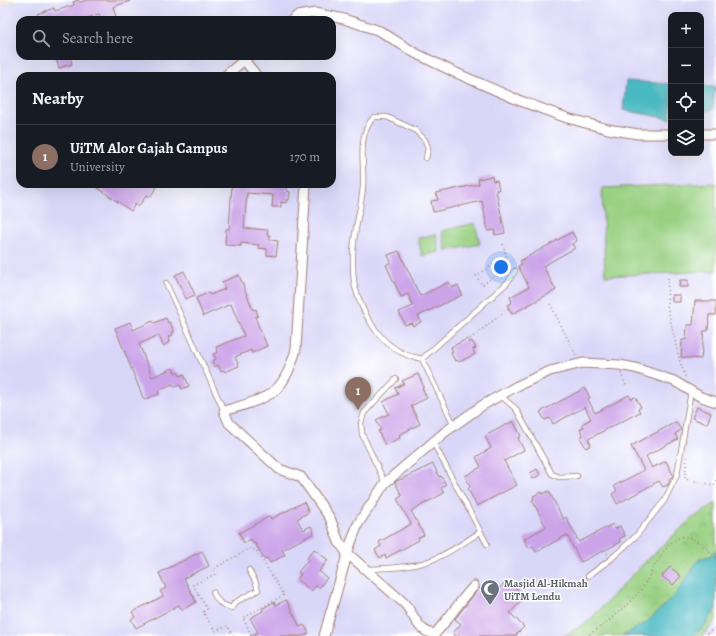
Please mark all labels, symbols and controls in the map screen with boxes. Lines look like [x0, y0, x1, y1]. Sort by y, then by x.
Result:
map controls [668, 12, 704, 156]
button: + [668, 12, 704, 48]
search box [16, 16, 336, 60]
icon: search [30, 27, 52, 49]
text: Search here [62, 28, 133, 48]
button: − [668, 48, 704, 84]
button: locate [668, 84, 704, 120]
text: Nearby [32, 87, 83, 110]
button: layers [668, 120, 704, 156]
text: UiTM Alor Gajah Campus [70, 138, 228, 158]
text: 1 [43, 148, 47, 165]
text: 170 m [290, 148, 320, 165]
text: University [70, 158, 125, 175]
your location [491, 257, 511, 277]
pin: 1 [345, 377, 371, 410]
place label: Masjid Al-Hikmah UiTM Lendu [504, 576, 588, 604]
mosque icon: Masjid Al-Hikmah UiTM Lendu [479, 578, 501, 606]

